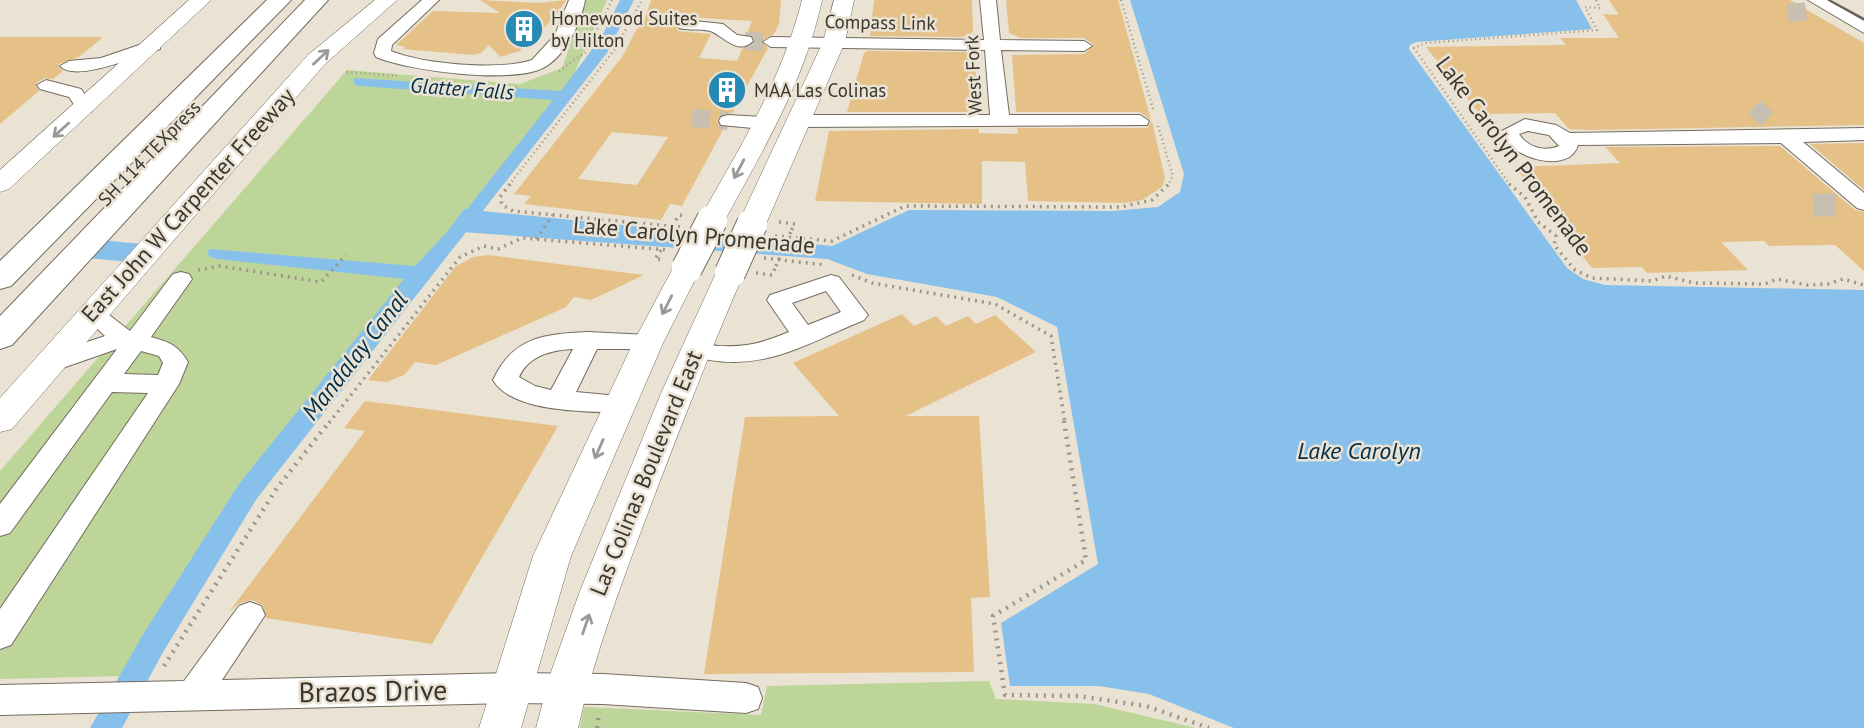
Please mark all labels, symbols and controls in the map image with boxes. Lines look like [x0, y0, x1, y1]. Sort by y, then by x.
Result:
place label: Homewood Suites by Hilton [551, 6, 698, 52]
building icon: Homewood Suites by Hilton [503, 8, 545, 50]
street label: Compass Link [824, 9, 936, 35]
street label: West Fork [959, 35, 987, 115]
one-way arrow [312, 49, 330, 65]
street label: Lake Carolyn Promenade [1430, 50, 1599, 261]
building icon: MAA Las Colinas [706, 69, 748, 111]
water label: Glatter Falls [409, 71, 515, 106]
place label: MAA Las Colinas [754, 78, 886, 102]
street label: East John W Carpenter Freeway [75, 81, 301, 328]
street label: SH 114 TEXpress [93, 95, 205, 211]
one-way arrow [52, 122, 70, 138]
one-way arrow [732, 158, 745, 179]
street label: Lake Carolyn Promenade [572, 209, 816, 260]
water label: Mandalay Canal [295, 285, 415, 426]
one-way arrow [660, 294, 674, 315]
street label: Las Colinas Boulevard East [583, 346, 708, 600]
water label: Lake Carolyn [1297, 435, 1421, 466]
one-way arrow [592, 438, 605, 460]
one-way arrow [581, 614, 593, 636]
street label: Brazos Drive [298, 671, 448, 710]

